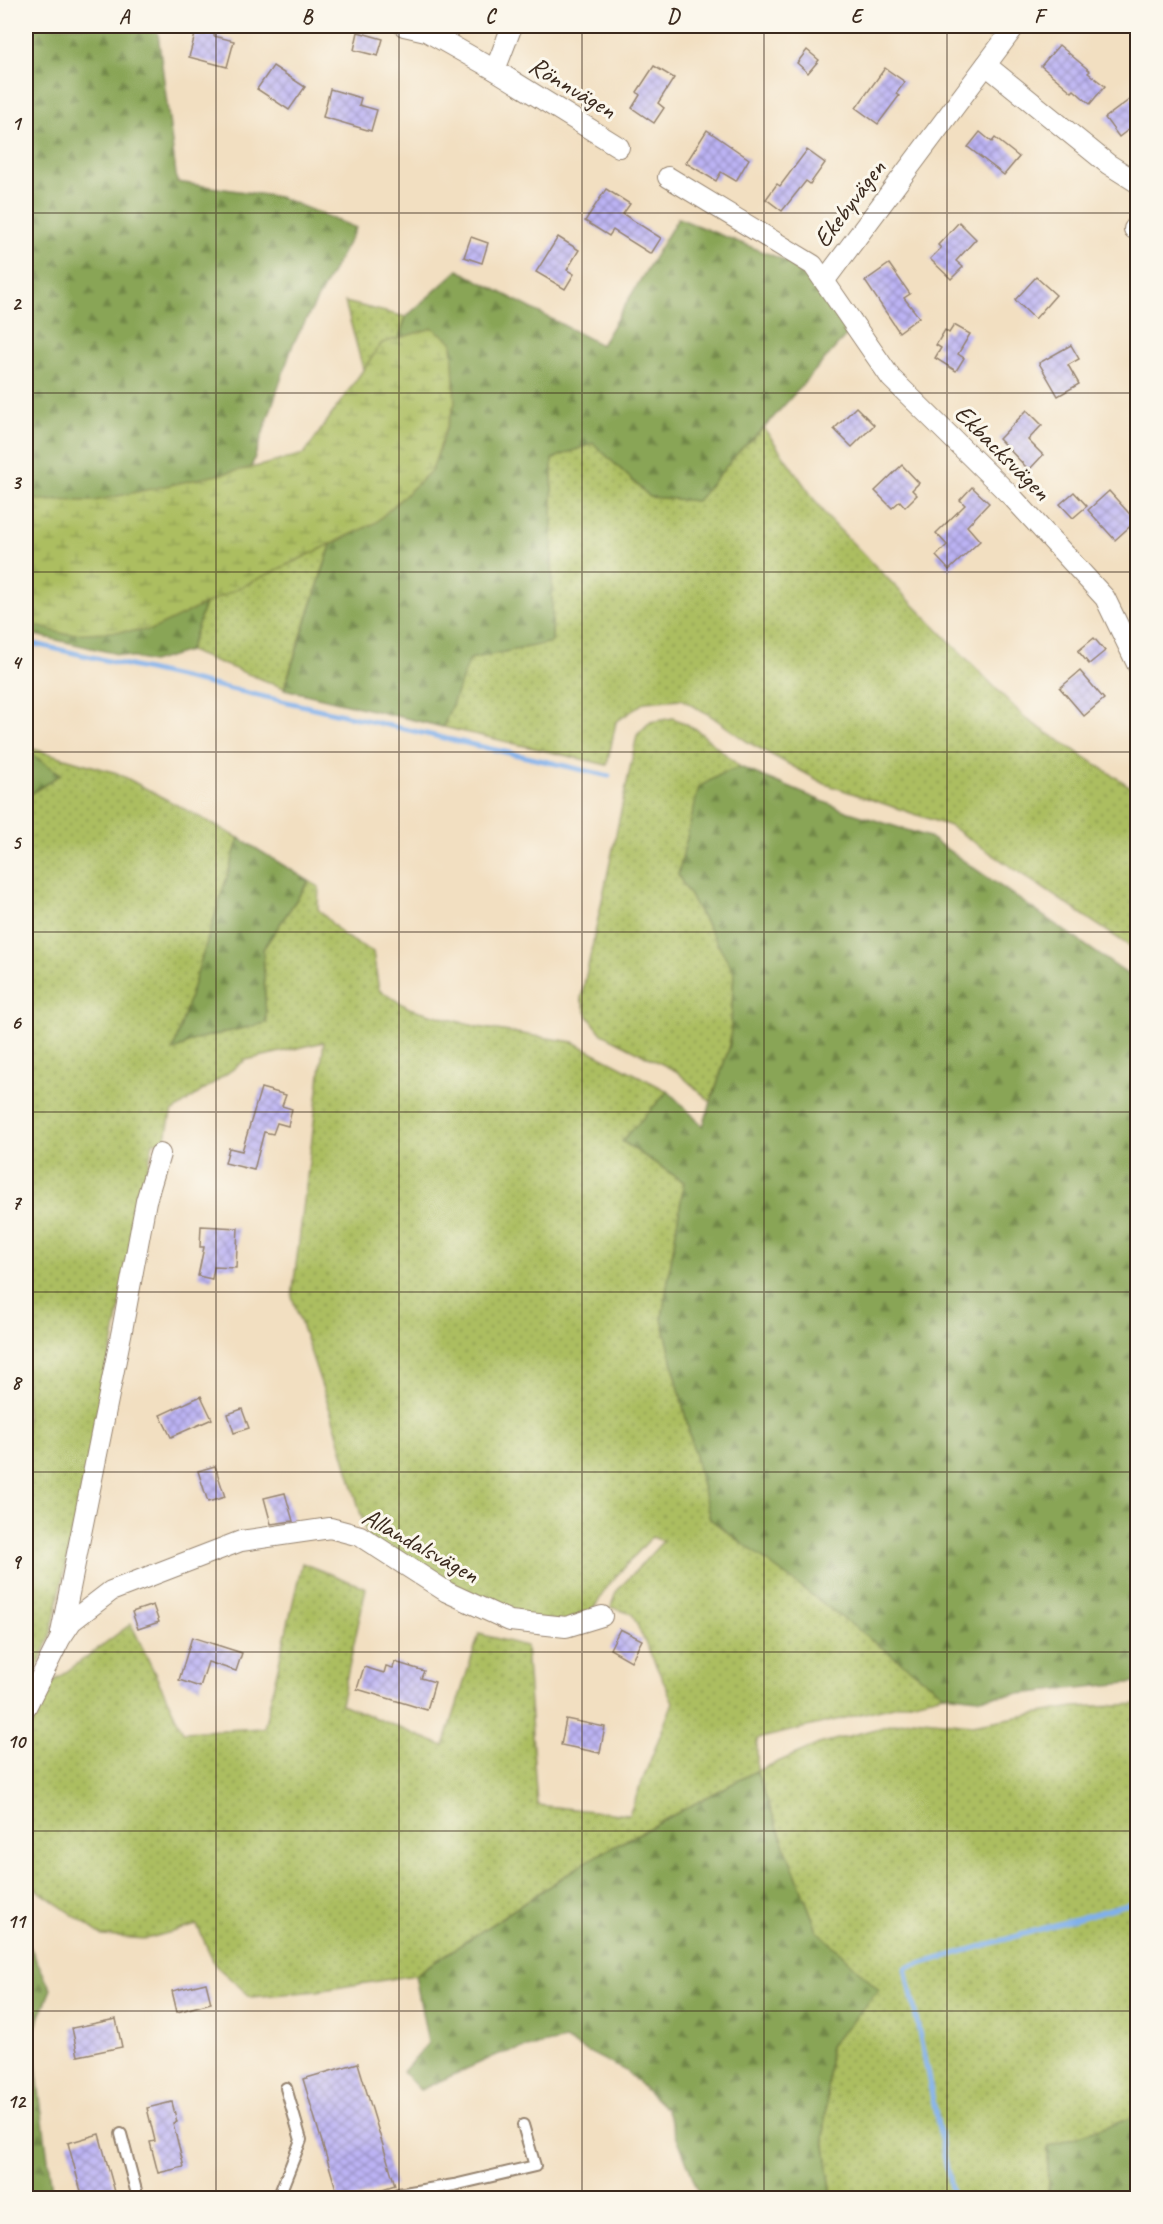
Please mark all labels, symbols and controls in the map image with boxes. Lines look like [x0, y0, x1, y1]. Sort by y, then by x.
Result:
text: A [119, 4, 131, 29]
text: B [302, 4, 314, 29]
text: C [485, 4, 497, 29]
text: D [667, 4, 681, 29]
text: E [851, 4, 865, 29]
text: F [1034, 4, 1048, 29]
street label: Rönnvägen [523, 49, 623, 126]
text: 1 [12, 111, 23, 136]
street label: Ekebyvägen [806, 153, 893, 254]
text: 2 [12, 291, 23, 316]
street label: Ekbacksvägen [947, 397, 1058, 508]
text: 3 [12, 470, 23, 495]
text: 4 [12, 650, 24, 675]
text: 5 [12, 830, 23, 855]
text: 6 [11, 1010, 22, 1035]
text: 7 [12, 1190, 23, 1215]
text: 8 [12, 1370, 24, 1395]
street label: Allandalsvägen [357, 1500, 485, 1591]
text: 9 [12, 1549, 23, 1574]
text: 10 [7, 1729, 27, 1754]
text: 11 [7, 1909, 27, 1934]
text: 12 [7, 2089, 27, 2114]

